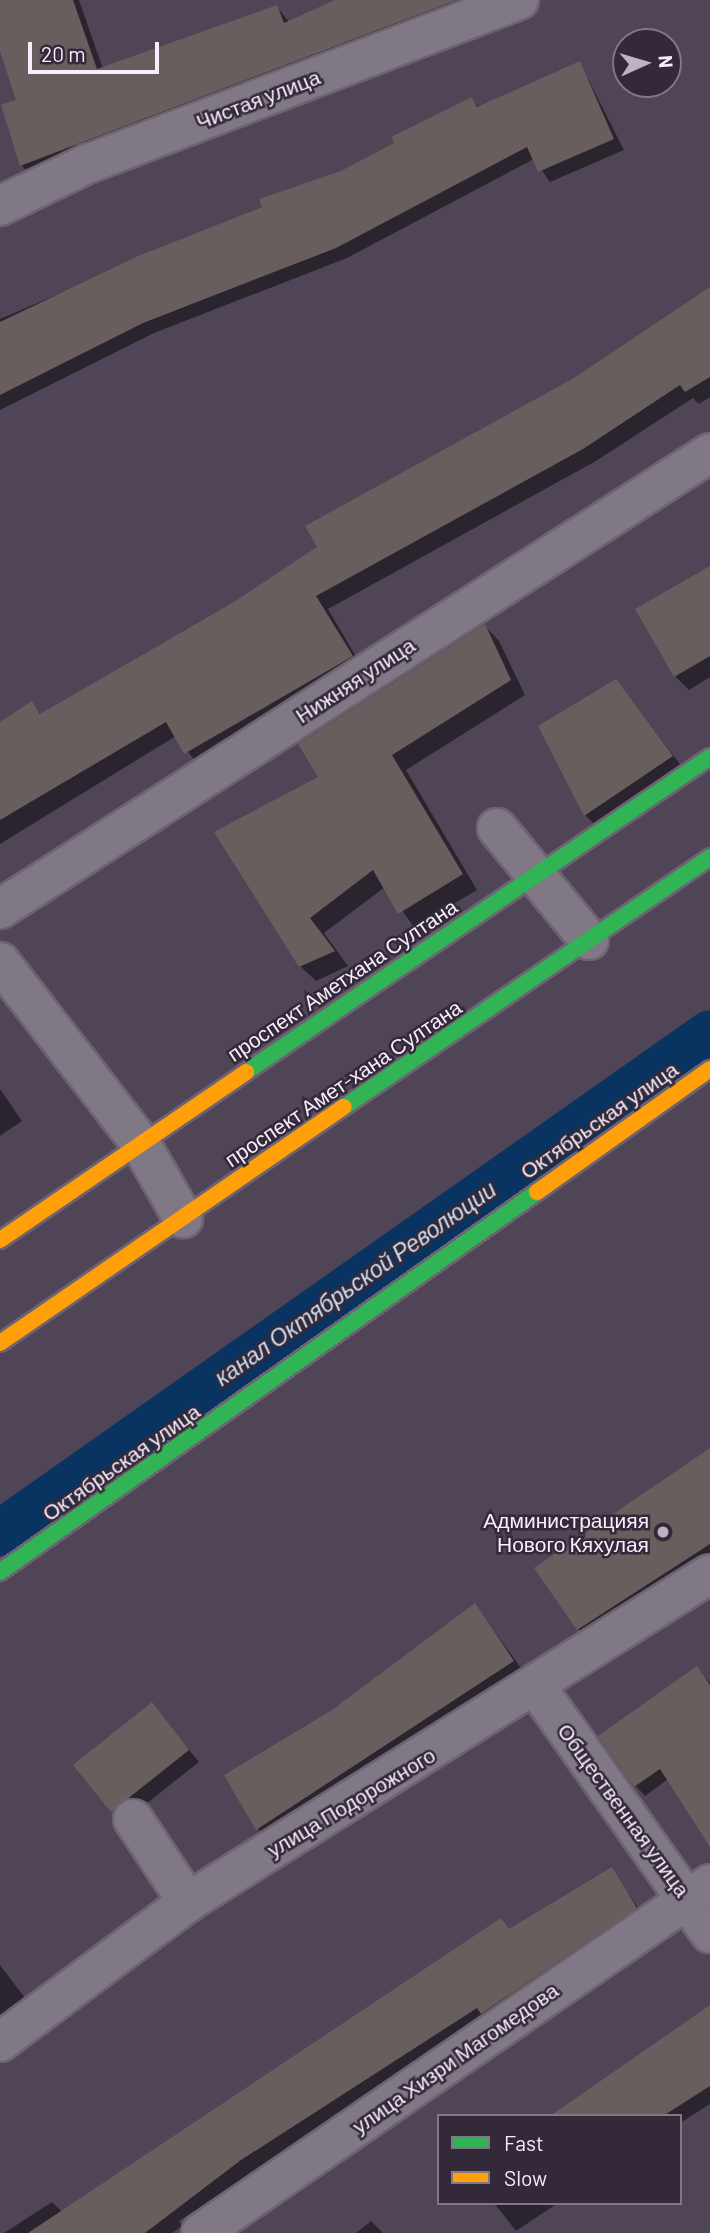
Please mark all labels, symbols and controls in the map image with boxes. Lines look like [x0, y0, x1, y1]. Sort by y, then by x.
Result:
scale bar [32, 28, 163, 72]
north arrow [612, 28, 682, 98]
text: 20 m [41, 41, 86, 66]
text: N [655, 55, 678, 69]
street label: Чистая улица [193, 64, 323, 134]
street label: Нижняя улица [291, 632, 419, 728]
street label: проспект Аметхана Султана [222, 894, 462, 1066]
street label: проспект Амет-хана Султана [220, 994, 466, 1172]
street label: Октябрьская улица [515, 1056, 683, 1184]
water label: канал Октябрьской Революции [209, 1175, 501, 1391]
street label: Октябрьская улица [37, 1398, 205, 1526]
place label: Администрацияя Нового Кяхулая [483, 1507, 649, 1557]
marker: Администрацияя Нового Кяхулая [655, 1524, 671, 1540]
street label: Общественная улица [553, 1718, 695, 1902]
street label: улица Подорожного [262, 1742, 440, 1862]
street label: улица Хизри Магомедова [347, 1977, 563, 2139]
legend [437, 2114, 682, 2205]
text: Fast [504, 2130, 544, 2155]
text: Slow [504, 2165, 547, 2190]

